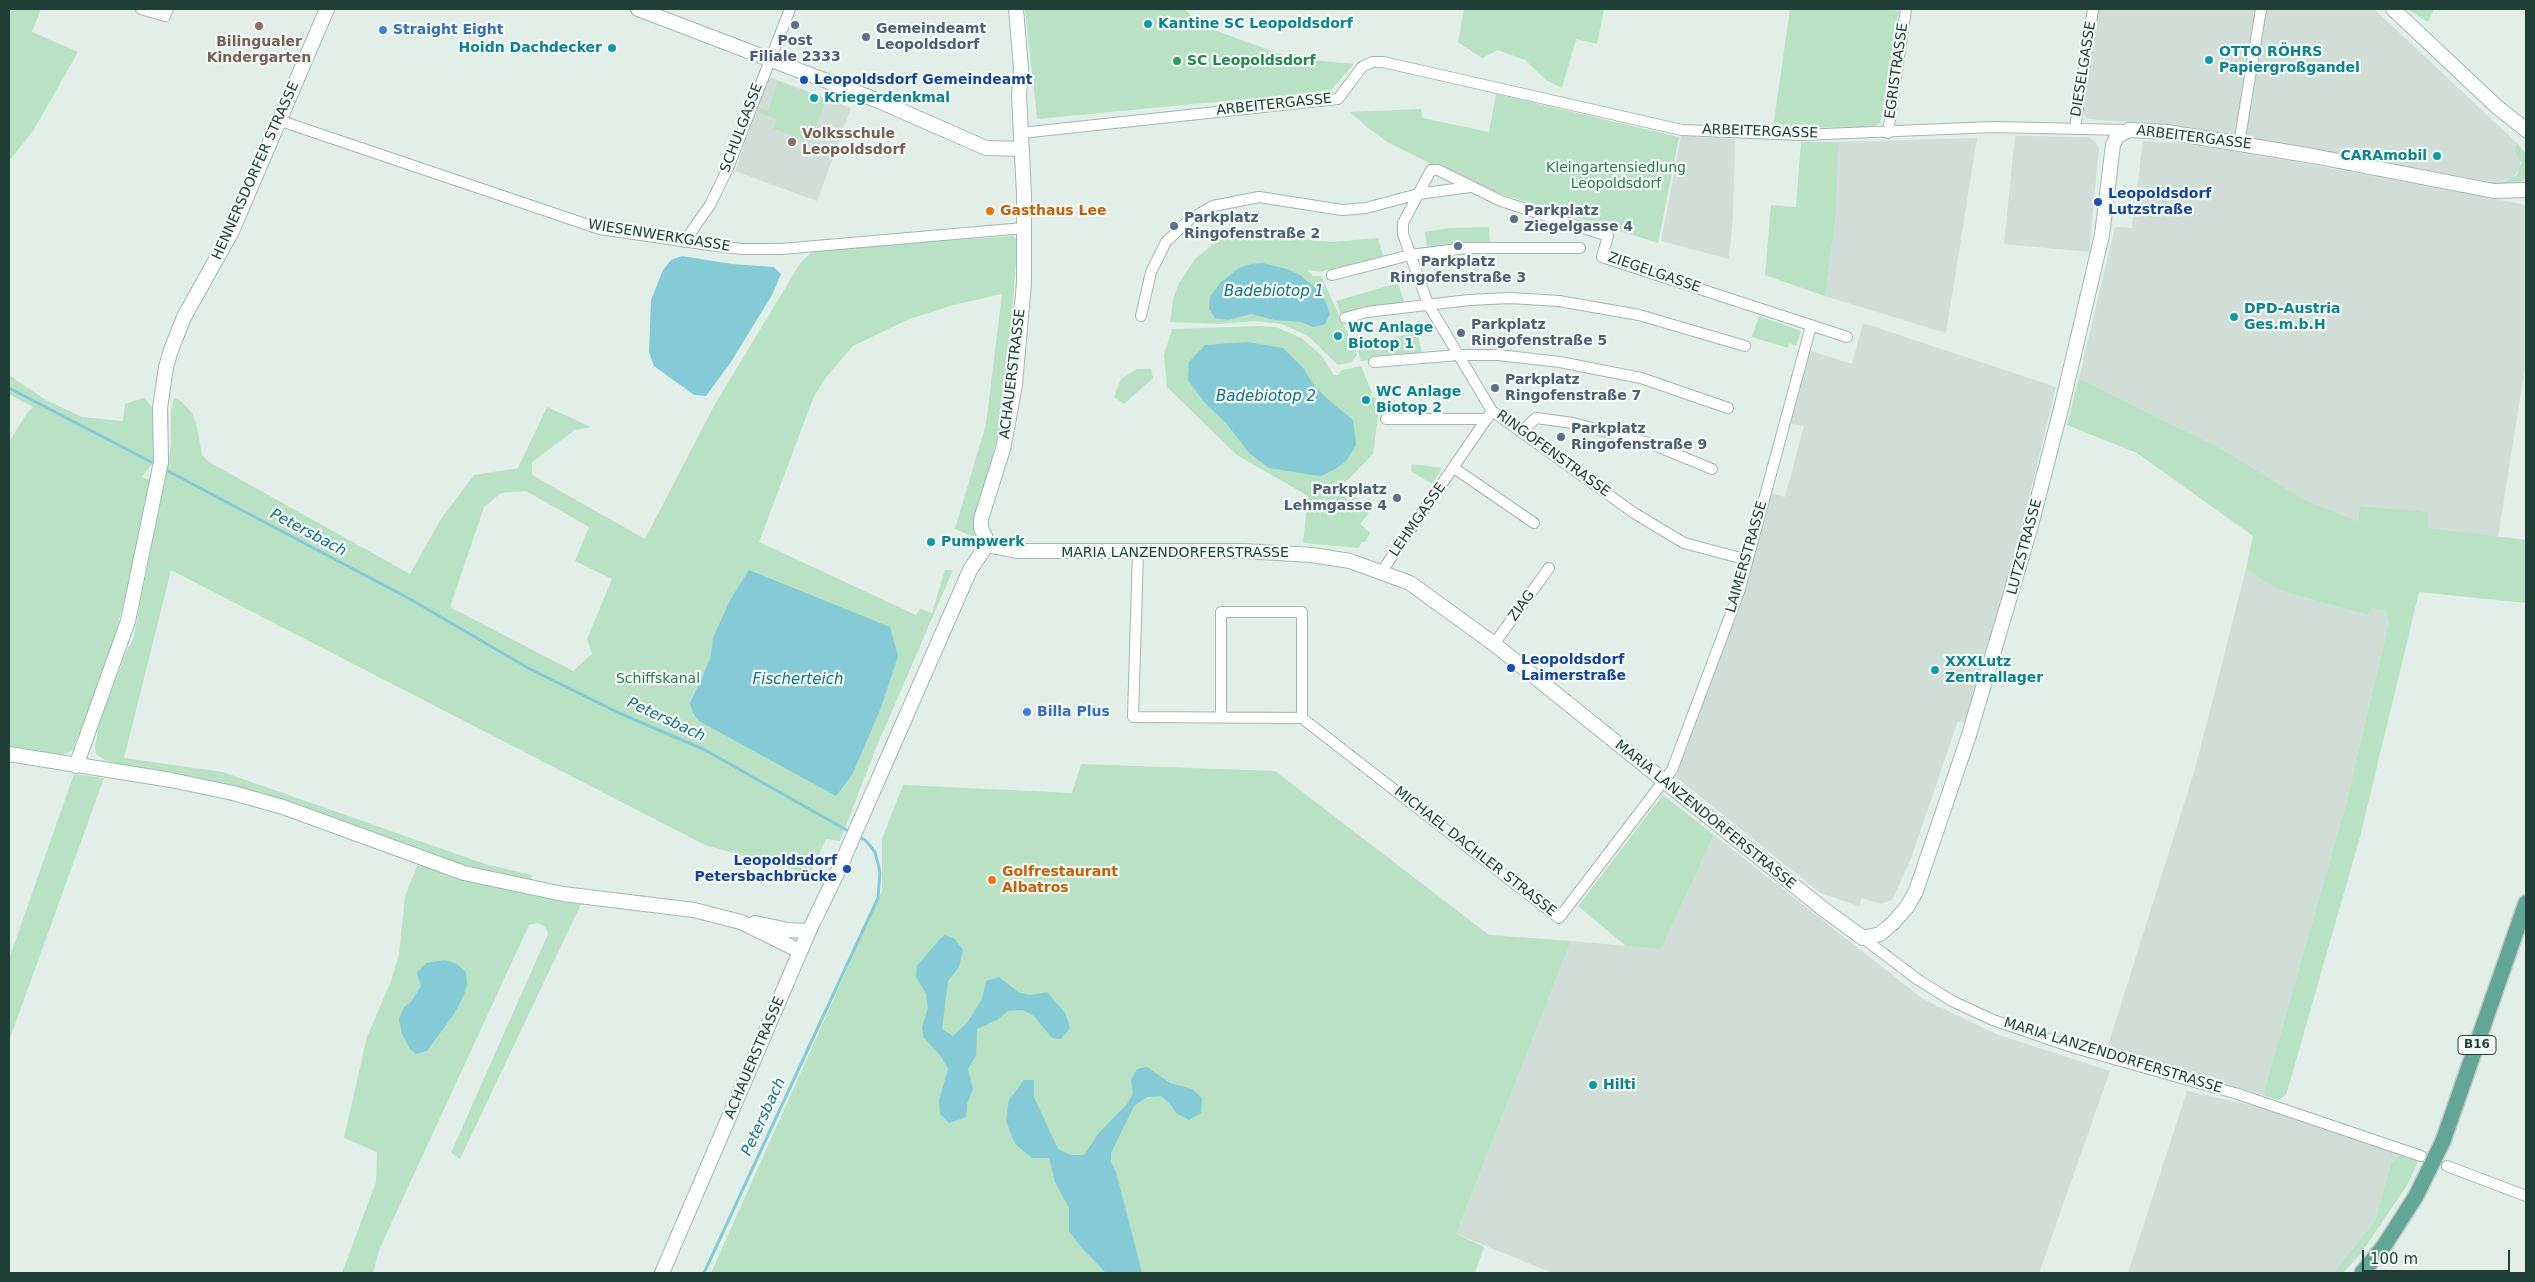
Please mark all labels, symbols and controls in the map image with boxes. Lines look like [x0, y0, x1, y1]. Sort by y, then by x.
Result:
place label: Kantine SC Leopoldsdorf [1158, 16, 1353, 32]
marker: Kantine SC Leopoldsdorf [1142, 18, 1154, 30]
marker: Post Filiale 2333 [789, 19, 801, 31]
marker: Bilingualer Kindergarten [253, 20, 265, 32]
street label: DIESELGASSE [2068, 20, 2100, 118]
place label: Gemeindeamt Leopoldsdorf [876, 21, 986, 54]
place label: Straight Eight [393, 22, 504, 38]
street label: EGRISTRASSE [1882, 22, 1912, 120]
marker: Straight Eight [377, 24, 389, 36]
marker: Gemeindeamt Leopoldsdorf [860, 31, 872, 43]
place label: Post Filiale 2333 [749, 33, 841, 65]
place label: Bilingualer Kindergarten [207, 34, 311, 66]
place label: Hoidn Dachdecker [459, 40, 602, 56]
marker: Hoidn Dachdecker [606, 42, 618, 54]
place label: OTTO RÖHRS Papiergroßgandel [2219, 44, 2360, 76]
place label: SC Leopoldsdorf [1187, 53, 1316, 69]
marker: OTTO RÖHRS Papiergroßgandel [2203, 54, 2215, 66]
marker: SC Leopoldsdorf [1171, 55, 1183, 67]
place label: Leopoldsdorf Gemeindeamt [814, 72, 1032, 88]
marker: Leopoldsdorf Gemeindeamt [798, 74, 810, 86]
street label: HENNERSDORFER STRASSE [209, 79, 303, 263]
street label: SCHULGASSE [717, 81, 767, 175]
place label: Kriegerdenkmal [824, 90, 950, 106]
street label: ARBEITERGASSE [1215, 91, 1333, 119]
marker: Kriegerdenkmal [808, 92, 820, 104]
street label: ARBEITERGASSE [1702, 122, 1818, 142]
street label: ARBEITERGASSE [2135, 123, 2253, 153]
place label: Volksschule Leopoldsdorf [802, 126, 905, 158]
marker: Volksschule Leopoldsdorf [786, 136, 798, 148]
place label: CARAmobil [2340, 148, 2427, 164]
marker: CARAmobil [2431, 150, 2443, 162]
park label: Kleingartensiedlung Leopoldsdorf [1546, 160, 1686, 192]
place label: Leopoldsdorf Lutzstraße [2108, 186, 2211, 218]
marker: Leopoldsdorf Lutzstraße [2092, 196, 2104, 208]
place label: Gasthaus Lee [1000, 203, 1106, 219]
place label: Parkplatz Ziegelgasse 4 [1524, 203, 1633, 236]
marker: Gasthaus Lee [984, 205, 996, 217]
place label: Parkplatz Ringofenstraße 2 [1184, 210, 1320, 242]
marker: Parkplatz Ziegelgasse 4 [1508, 213, 1520, 225]
street label: WIESENWERKGASSE [587, 216, 731, 256]
marker: Parkplatz Ringofenstraße 2 [1168, 220, 1180, 232]
marker: Parkplatz Ringofenstraße 3 [1452, 240, 1464, 252]
street label: ZIEGELGASSE [1605, 249, 1703, 297]
place label: Parkplatz Ringofenstraße 3 [1390, 254, 1526, 286]
water label: Badebiotop 1 [1224, 283, 1324, 301]
place label: DPD-Austria Ges.m.b.H [2244, 301, 2341, 334]
street label: ACHAUERSTRASSE [997, 308, 1029, 440]
marker: DPD-Austria Ges.m.b.H [2228, 311, 2240, 323]
place label: Parkplatz Ringofenstraße 5 [1471, 317, 1607, 350]
place label: WC Anlage Biotop 1 [1348, 320, 1433, 352]
marker: Parkplatz Ringofenstraße 5 [1455, 327, 1467, 339]
marker: WC Anlage Biotop 1 [1332, 330, 1344, 342]
place label: Parkplatz Ringofenstraße 7 [1505, 372, 1641, 404]
marker: Parkplatz Ringofenstraße 7 [1489, 382, 1501, 394]
place label: WC Anlage Biotop 2 [1376, 384, 1461, 417]
water label: Badebiotop 2 [1216, 388, 1316, 406]
marker: WC Anlage Biotop 2 [1360, 394, 1372, 406]
street label: RINGOFENSTRASSE [1493, 407, 1613, 501]
place label: Parkplatz Ringofenstraße 9 [1571, 421, 1707, 454]
marker: Parkplatz Ringofenstraße 9 [1555, 431, 1567, 443]
street label: LEHMGASSE [1386, 480, 1450, 560]
place label: Parkplatz Lehmgasse 4 [1284, 482, 1387, 514]
marker: Parkplatz Lehmgasse 4 [1391, 492, 1403, 504]
street label: LUTZSTRASSE [2004, 497, 2046, 597]
street label: LAIMERSTRASSE [1723, 499, 1771, 615]
water label: Petersbach [267, 505, 349, 561]
place label: Pumpwerk [941, 534, 1024, 550]
marker: Pumpwerk [925, 536, 937, 548]
street label: MARIA LANZENDORFERSTRASSE [1061, 545, 1289, 561]
street label: ZIAG [1505, 587, 1539, 625]
place label: Leopoldsdorf Laimerstraße [1521, 652, 1626, 684]
place label: XXXLutz Zentrallager [1945, 654, 2043, 686]
marker: Leopoldsdorf Laimerstraße [1505, 662, 1517, 674]
marker: XXXLutz Zentrallager [1929, 664, 1941, 676]
park label: Schiffskanal [616, 671, 700, 687]
water label: Fischerteich [753, 671, 843, 689]
water label: Petersbach [624, 694, 708, 746]
place label: Billa Plus [1037, 704, 1110, 720]
marker: Billa Plus [1021, 706, 1033, 718]
street label: MARIA LANZENDORFERSTRASSE [1611, 737, 1799, 893]
street label: MICHAEL DACHLER STRASSE [1391, 784, 1559, 920]
place label: Leopoldsdorf Petersbachbrücke [694, 853, 837, 886]
marker: Leopoldsdorf Petersbachbrücke [841, 863, 853, 875]
place label: Golfrestaurant Albatros [1002, 864, 1118, 896]
marker: Golfrestaurant Albatros [986, 874, 998, 886]
street label: ACHAUERSTRASSE [722, 995, 788, 1121]
street label: MARIA LANZENDORFERSTRASSE [2002, 1015, 2224, 1097]
road number: B16 [2458, 1036, 2496, 1054]
water label: Petersbach [738, 1075, 790, 1159]
place label: Hilti [1603, 1077, 1636, 1093]
marker: Hilti [1587, 1079, 1599, 1091]
scale bar [2365, 1240, 2512, 1272]
text: 100 m [2370, 1250, 2418, 1268]

